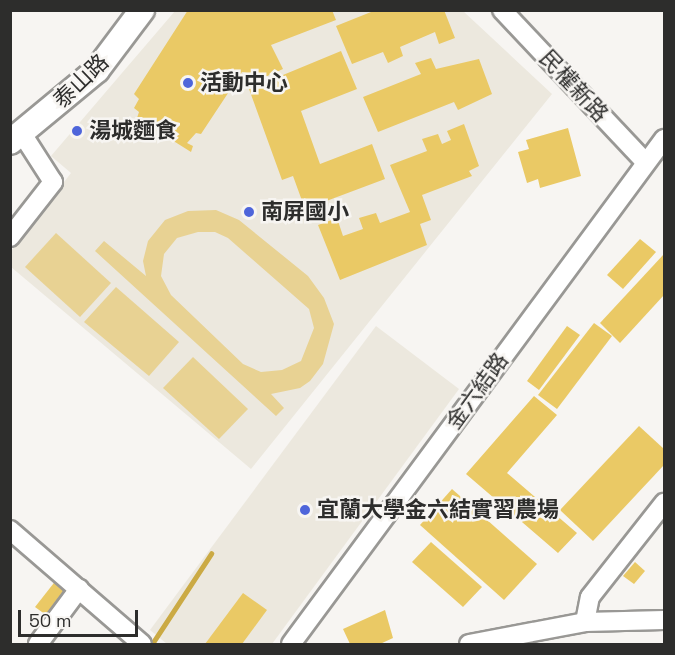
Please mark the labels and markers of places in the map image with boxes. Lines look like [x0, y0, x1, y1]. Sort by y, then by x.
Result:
place label: 活動中心 [200, 70, 288, 96]
marker: 活動中心 [181, 76, 195, 90]
place label: 湯城麵食 [89, 118, 177, 144]
marker: 湯城麵食 [70, 124, 84, 138]
place label: 南屏國小 [261, 199, 349, 225]
marker: 南屏國小 [242, 205, 256, 219]
place label: 宜蘭大學金六結實習農場 [317, 497, 559, 523]
marker: 宜蘭大學金六結實習農場 [298, 503, 312, 517]

